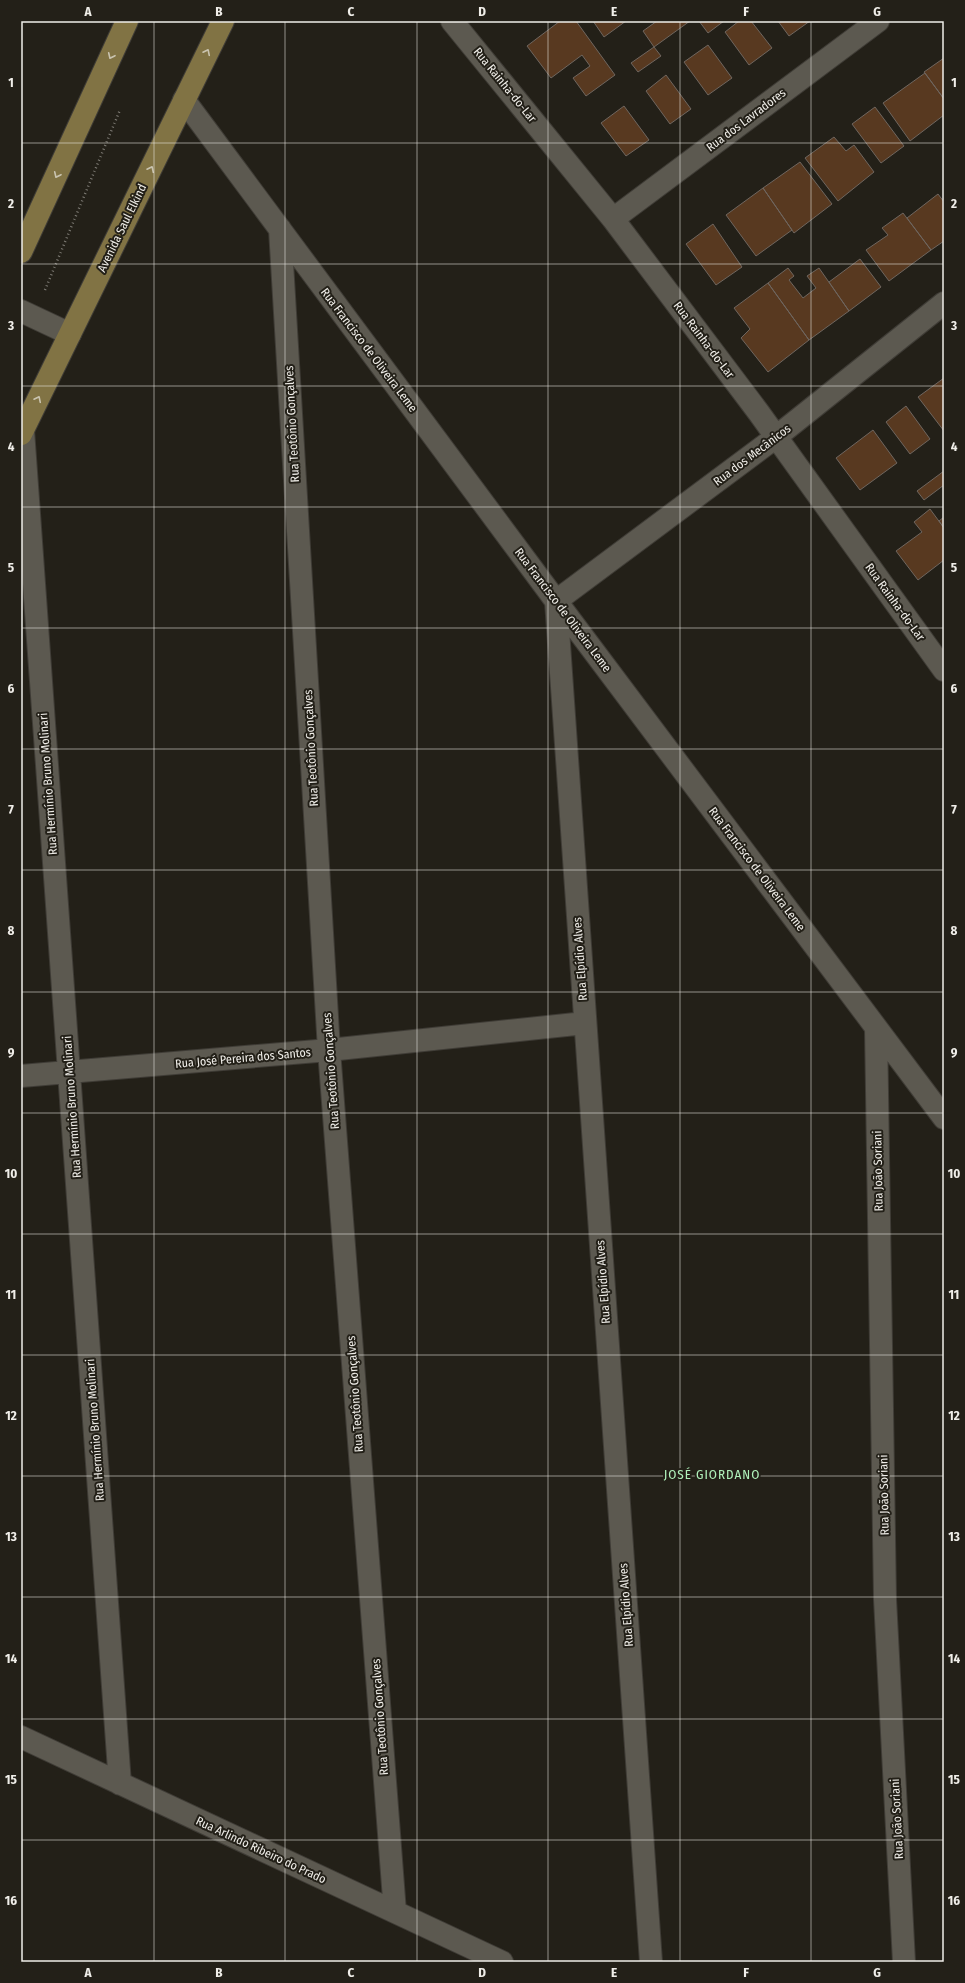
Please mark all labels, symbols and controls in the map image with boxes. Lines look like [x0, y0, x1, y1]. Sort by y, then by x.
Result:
text: A [83, 4, 92, 19]
text: B [215, 4, 223, 19]
text: C [348, 4, 355, 19]
text: D [478, 4, 486, 19]
text: E [611, 4, 617, 19]
text: F [743, 4, 749, 19]
text: G [873, 4, 881, 19]
street label: Rua Rainha-do-Lar [471, 45, 540, 126]
one-way arrow [202, 49, 210, 56]
one-way arrow [108, 52, 116, 60]
text: 1 [8, 75, 14, 90]
text: 1 [951, 75, 957, 90]
street label: Rua dos Lavradores [704, 86, 788, 154]
one-way arrow [146, 166, 153, 173]
one-way arrow [54, 170, 62, 178]
street label: Avenida Saul Elkind [95, 182, 149, 274]
text: 2 [7, 196, 14, 211]
text: 2 [950, 196, 957, 211]
street label: Rua Francisco de Oliveira Leme [318, 285, 420, 415]
street label: Rua Rainha-do-Lar [671, 299, 738, 382]
text: 3 [7, 318, 14, 333]
text: 3 [950, 318, 957, 333]
street label: Rua Teotônio Gonçalves [282, 365, 302, 483]
one-way arrow [33, 396, 41, 403]
street label: Rua dos Mecânicos [711, 421, 793, 489]
text: 4 [8, 439, 15, 454]
text: 4 [951, 439, 958, 454]
street label: Rua Francisco de Oliveira Leme [512, 545, 614, 675]
text: 5 [8, 560, 14, 575]
text: 5 [951, 560, 957, 575]
street label: Rua Rainha-do-Lar [862, 561, 928, 644]
text: 6 [8, 681, 15, 696]
text: 6 [951, 681, 958, 696]
street label: Rua Teotônio Gonçalves [301, 689, 321, 807]
street label: Rua Hermínio Bruno Molinari [36, 712, 60, 856]
text: 7 [8, 802, 14, 817]
text: 7 [951, 802, 957, 817]
street label: Rua Francisco de Oliveira Leme [706, 804, 808, 934]
street label: Rua Elpídio Alves [570, 917, 590, 1001]
text: 8 [8, 923, 15, 938]
text: 8 [951, 923, 958, 938]
street label: Rua Teotônio Gonçalves [320, 1012, 342, 1130]
street label: Rua Hermínio Bruno Molinari [60, 1035, 84, 1179]
text: 9 [8, 1045, 15, 1060]
street label: Rua José Pereira dos Santos [175, 1045, 311, 1071]
text: 9 [951, 1045, 958, 1060]
street label: Rua João Soriani [870, 1131, 886, 1211]
text: 10 [5, 1166, 17, 1181]
text: 10 [948, 1166, 960, 1181]
street label: Rua Elpídio Alves [593, 1240, 613, 1324]
text: 11 [6, 1287, 16, 1302]
text: 11 [949, 1287, 959, 1302]
street label: Rua Teotônio Gonçalves [344, 1335, 366, 1453]
street label: Rua Hermínio Bruno Molinari [83, 1358, 107, 1502]
text: 12 [5, 1408, 17, 1423]
text: 12 [948, 1408, 960, 1423]
street label: Rua João Soriani [876, 1455, 892, 1535]
district label: JOSÉ GIORDANO [664, 1467, 760, 1482]
text: 13 [5, 1529, 17, 1544]
text: 13 [948, 1529, 960, 1544]
street label: Rua Elpídio Alves [616, 1563, 636, 1647]
text: 14 [5, 1651, 17, 1666]
text: 14 [948, 1651, 960, 1666]
street label: Rua Teotônio Gonçalves [369, 1658, 391, 1776]
text: 15 [5, 1772, 17, 1787]
text: 15 [948, 1772, 960, 1787]
street label: Rua João Soriani [888, 1778, 906, 1860]
street label: Rua Arlindo Ribeiro do Prado [194, 1814, 328, 1886]
text: 16 [5, 1893, 17, 1908]
text: 16 [948, 1893, 960, 1908]
text: A [83, 1965, 92, 1980]
text: B [215, 1965, 223, 1980]
text: C [348, 1965, 355, 1980]
text: D [478, 1965, 486, 1980]
text: E [611, 1965, 617, 1980]
text: F [743, 1965, 749, 1980]
text: G [873, 1965, 881, 1980]

